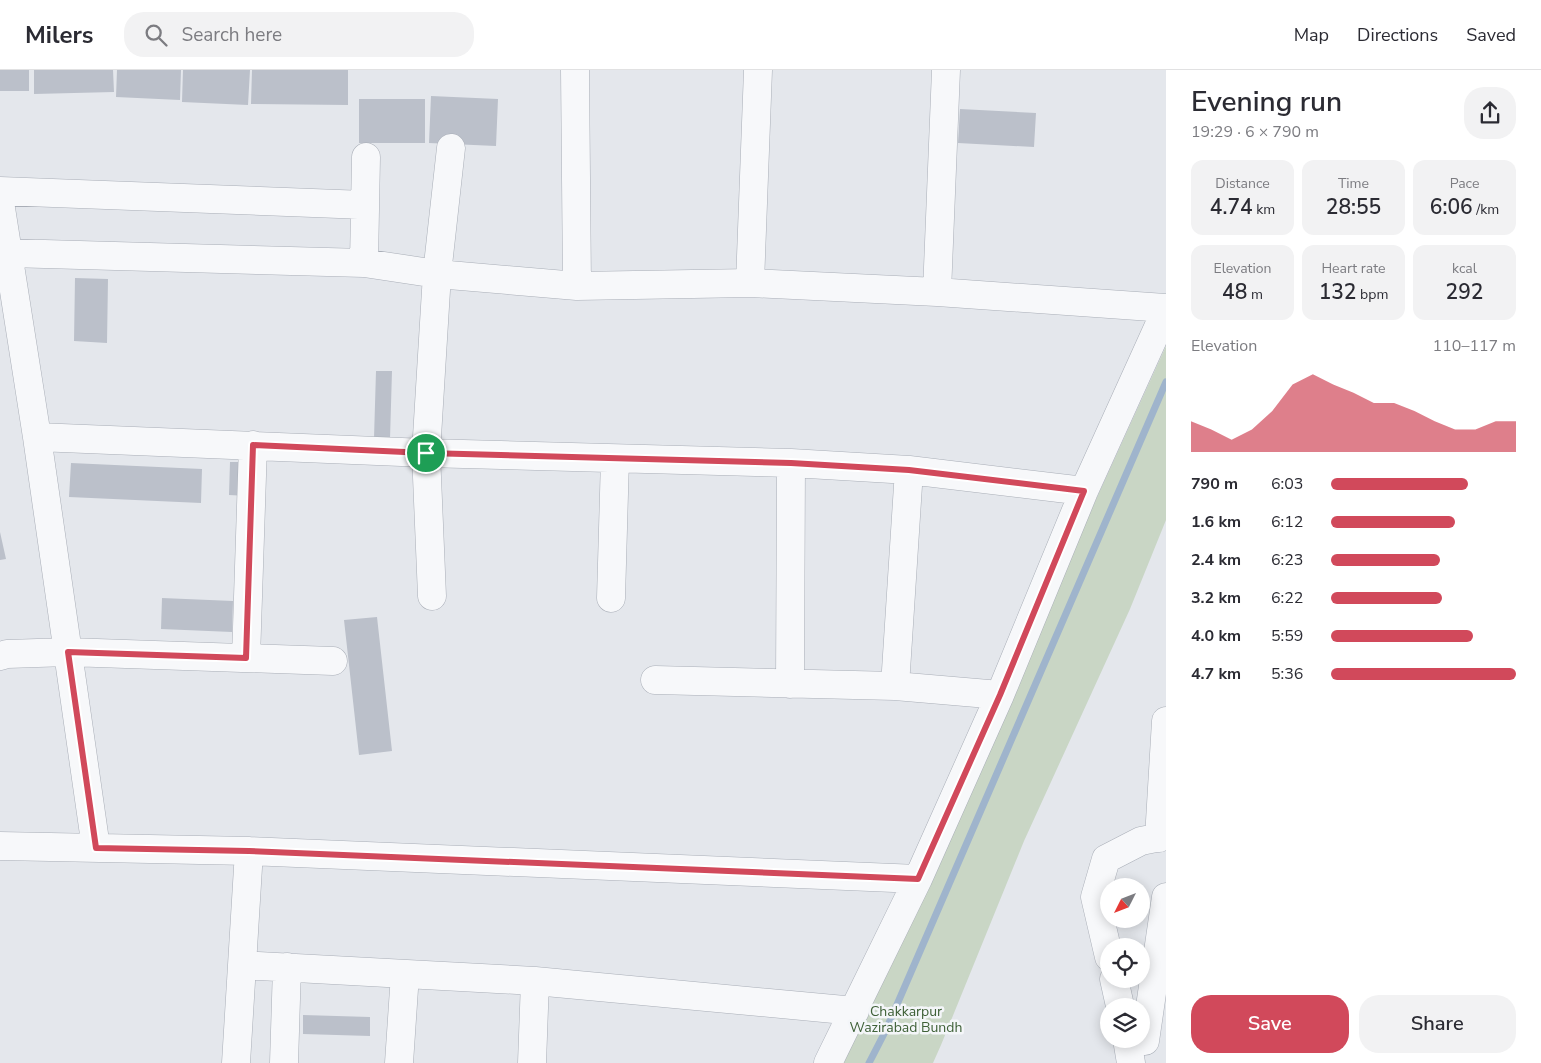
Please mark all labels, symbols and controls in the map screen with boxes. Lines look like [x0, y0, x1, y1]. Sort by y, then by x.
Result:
search box [124, 12, 474, 57]
text: Milers [25, 19, 94, 51]
icon: search [142, 21, 170, 49]
text: Search here [182, 22, 282, 48]
text: Map [1294, 23, 1329, 47]
text: Directions [1357, 23, 1438, 47]
text: Saved [1466, 23, 1516, 47]
text: Evening run [1191, 83, 1342, 121]
button: share [1464, 87, 1516, 139]
text: 19:29 · 6 × 790 m [1191, 121, 1319, 143]
text: Distance [1215, 174, 1270, 193]
text: Time [1338, 174, 1369, 193]
text: Pace [1450, 174, 1479, 193]
text: 4.74 [1210, 193, 1253, 221]
text: 28:55 [1326, 193, 1381, 221]
text: 6:06 [1430, 193, 1473, 221]
text: km [1253, 200, 1275, 219]
text: /km [1473, 200, 1499, 219]
text: Elevation [1214, 259, 1271, 278]
text: Heart rate [1321, 259, 1386, 278]
text: kcal [1452, 259, 1477, 278]
text: 48 [1222, 278, 1247, 306]
text: 132 [1319, 278, 1356, 306]
text: 292 [1446, 278, 1483, 306]
text: m [1247, 285, 1263, 304]
text: bpm [1356, 285, 1388, 304]
text: Elevation [1191, 335, 1257, 357]
text: 110–117 m [1433, 335, 1516, 357]
pin [405, 432, 447, 474]
icon: arrive [412, 439, 440, 467]
text: 790 m [1191, 473, 1238, 495]
text: 6:03 [1271, 473, 1303, 495]
text: 1.6 km [1191, 511, 1241, 533]
text: 6:12 [1271, 511, 1303, 533]
text: 2.4 km [1191, 549, 1241, 571]
text: 6:23 [1271, 549, 1303, 571]
text: 3.2 km [1191, 587, 1241, 609]
text: 6:22 [1271, 587, 1303, 609]
text: 4.0 km [1191, 625, 1241, 647]
text: 5:59 [1271, 625, 1303, 647]
text: 4.7 km [1191, 663, 1241, 685]
text: 5:36 [1271, 663, 1303, 685]
north arrow [1100, 878, 1150, 928]
map controls [1100, 878, 1150, 1048]
button: locate [1100, 938, 1150, 988]
button: Save [1191, 995, 1349, 1053]
button: Share [1359, 995, 1516, 1053]
button: layers [1100, 998, 1150, 1048]
park label: Chakkarpur Wazirabad Bundh [850, 1002, 962, 1037]

